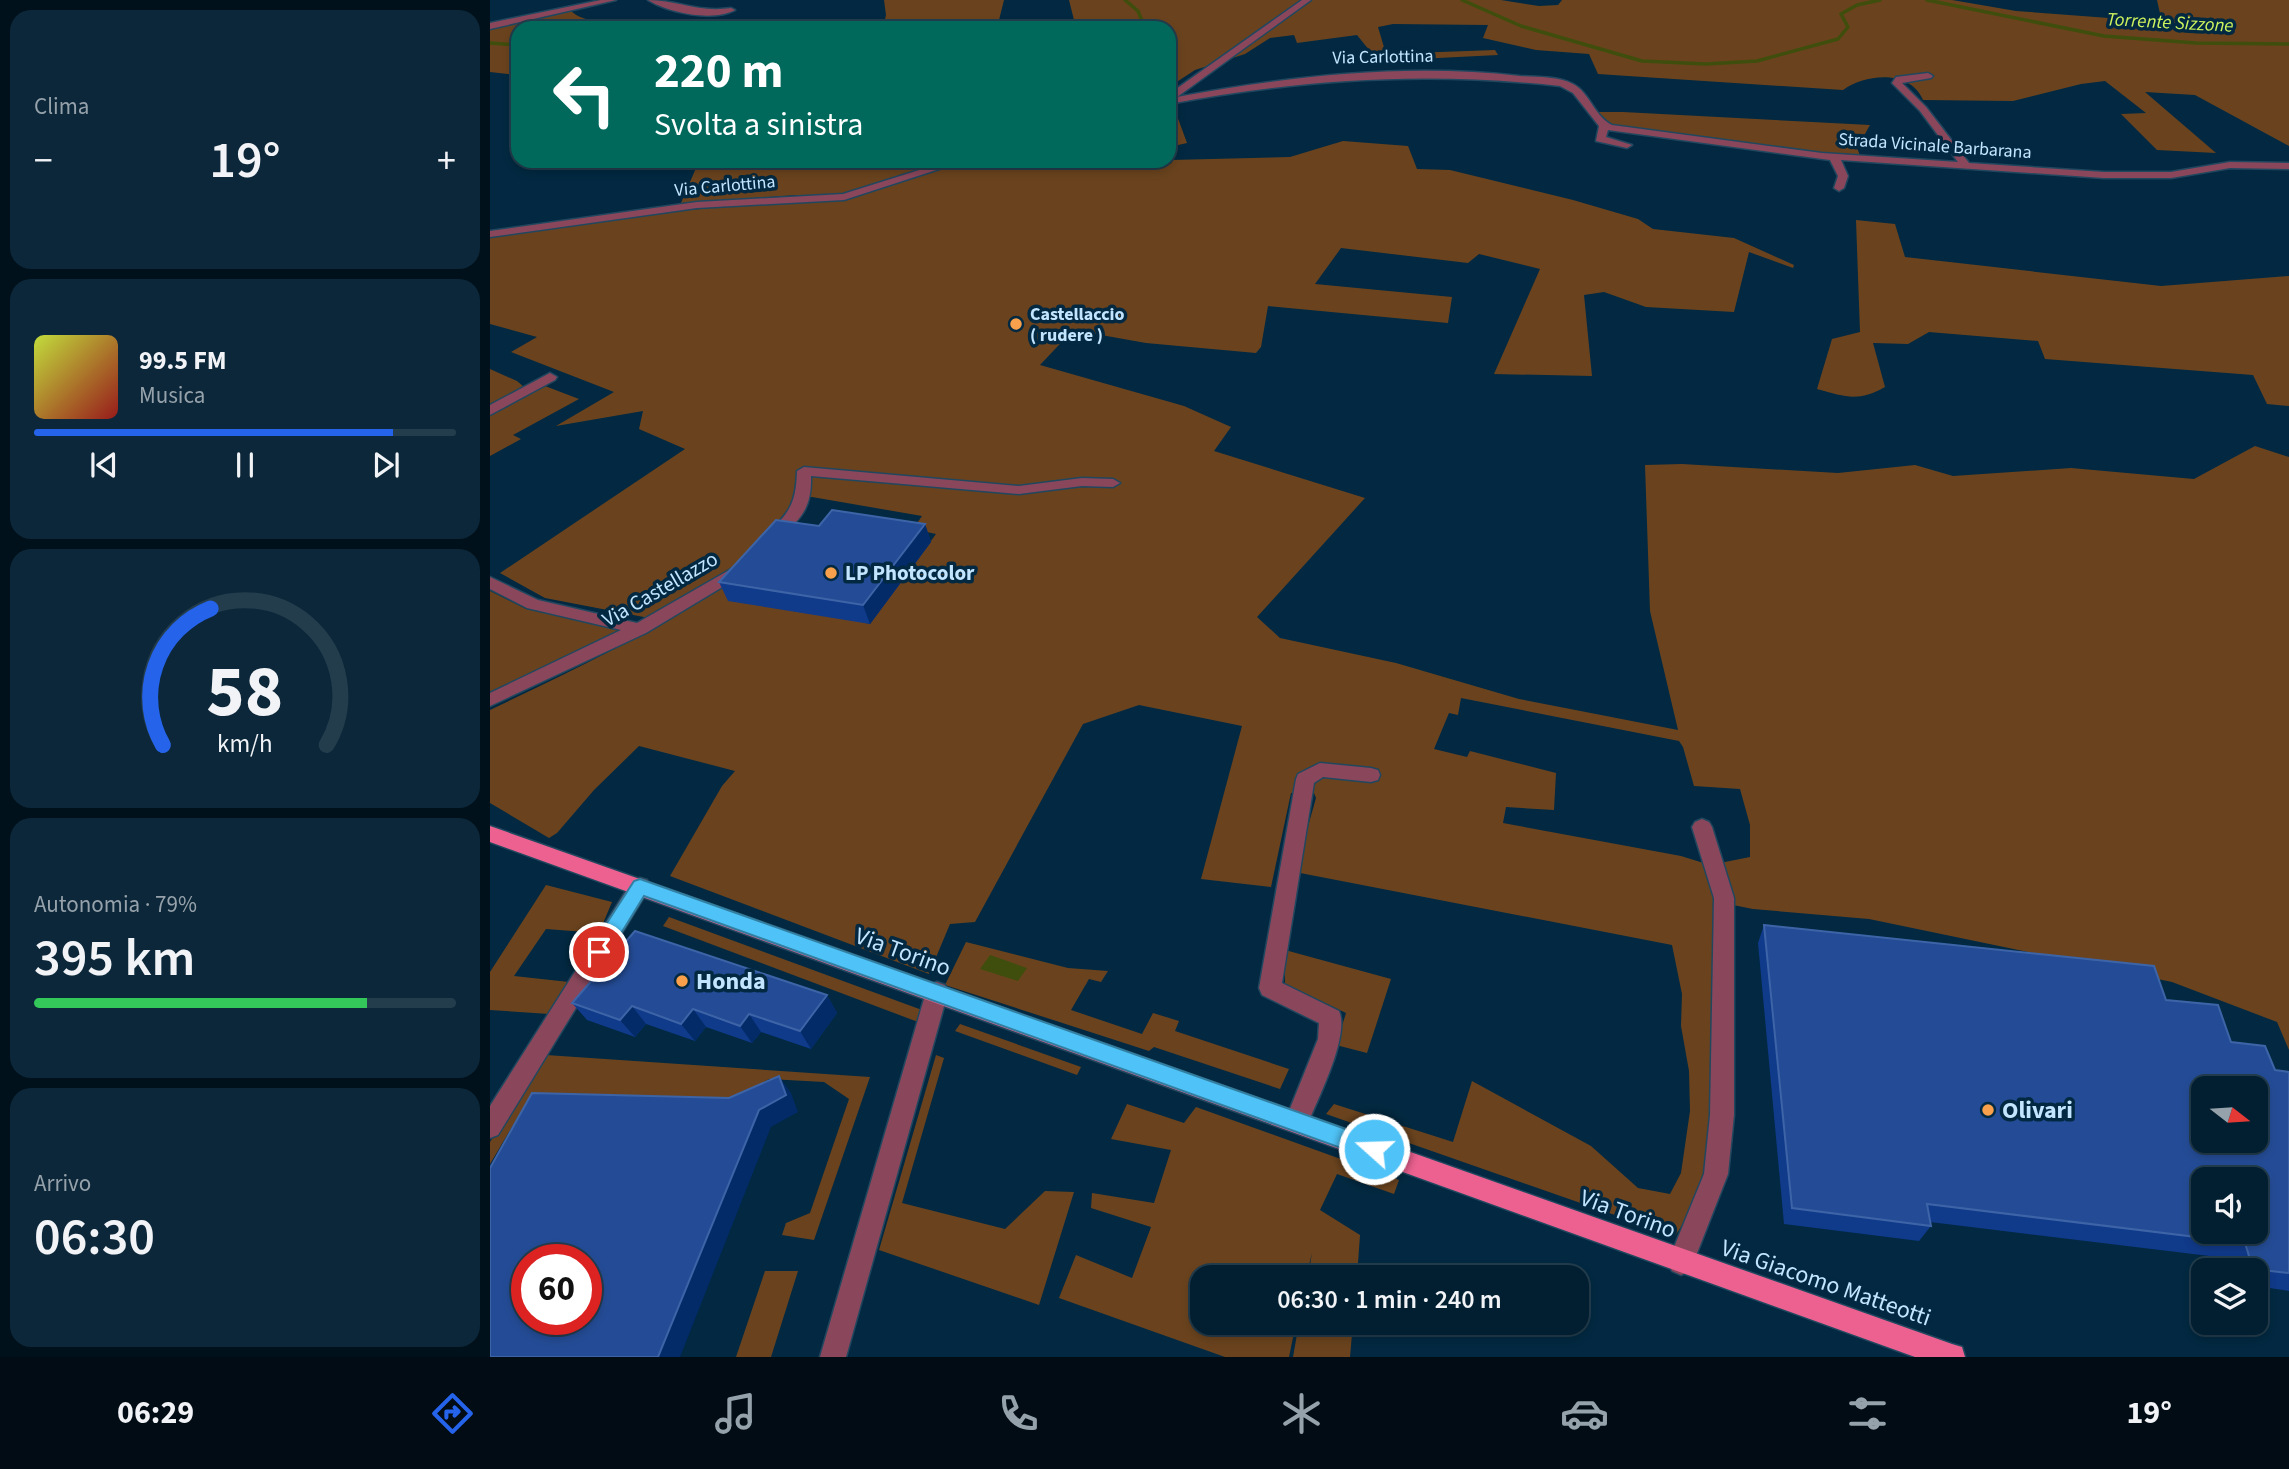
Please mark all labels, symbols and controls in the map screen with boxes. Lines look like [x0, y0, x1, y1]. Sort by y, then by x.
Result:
water label: Torrente Sizzone [2106, 6, 2234, 40]
text: 220 m [654, 37, 783, 107]
street label: Via Carlottina [1332, 44, 1434, 70]
icon: left [539, 49, 630, 140]
text: Clima [34, 90, 89, 123]
text: Svolta a sinistra [654, 102, 863, 148]
text: 19° [209, 124, 281, 198]
street label: Strada Vicinale Barbarana [1838, 127, 2032, 165]
text: − [34, 134, 53, 188]
text: + [437, 134, 456, 188]
street label: Via Carlottina [674, 169, 776, 203]
place label: Castellaccio ( rudere ) [1030, 302, 1125, 348]
marker: Castellaccio ( rudere ) [1008, 316, 1024, 332]
text: 99.5 FM [139, 342, 227, 379]
text: Musica [139, 379, 205, 412]
icon: previous [85, 446, 123, 484]
icon: pause [226, 446, 264, 484]
icon: next [367, 446, 405, 484]
street label: Via Castellazzo [597, 544, 723, 634]
place label: LP Photocolor [845, 558, 975, 588]
marker: LP Photocolor [823, 565, 839, 581]
text: 58 [207, 640, 283, 744]
text: km/h [217, 725, 273, 761]
text: Autonomia · 79% [34, 888, 197, 921]
street label: Via Torino [850, 918, 956, 986]
text: 395 km [34, 922, 195, 996]
pin [569, 922, 629, 982]
icon: arrive [580, 933, 618, 971]
place label: Honda [696, 964, 766, 999]
marker: Honda [674, 973, 690, 989]
north arrow [2191, 1076, 2268, 1153]
map controls [2191, 1076, 2268, 1335]
place label: Olivari [2002, 1093, 2073, 1128]
marker: Olivari [1980, 1102, 1996, 1118]
position arrow [1337, 1112, 1411, 1186]
text: Arrivo [34, 1167, 91, 1200]
button: sound [2191, 1167, 2268, 1244]
street label: Via Torino [1575, 1180, 1681, 1248]
text: 06:30 [34, 1201, 155, 1275]
street label: Via Giacomo Matteotti [1716, 1231, 1936, 1335]
speed limit sign: 60 [511, 1244, 602, 1335]
button: layers [2191, 1258, 2268, 1335]
text: 06:30 · 1 min · 240 m [1277, 1281, 1502, 1318]
icon: directions [428, 1389, 477, 1438]
icon: music [711, 1389, 760, 1438]
icon: phone [994, 1389, 1043, 1438]
icon: climate [1277, 1389, 1326, 1438]
icon: car [1560, 1389, 1609, 1438]
icon: filters [1843, 1389, 1892, 1438]
text: 06:29 [117, 1390, 194, 1436]
text: 19° [2126, 1390, 2172, 1436]

